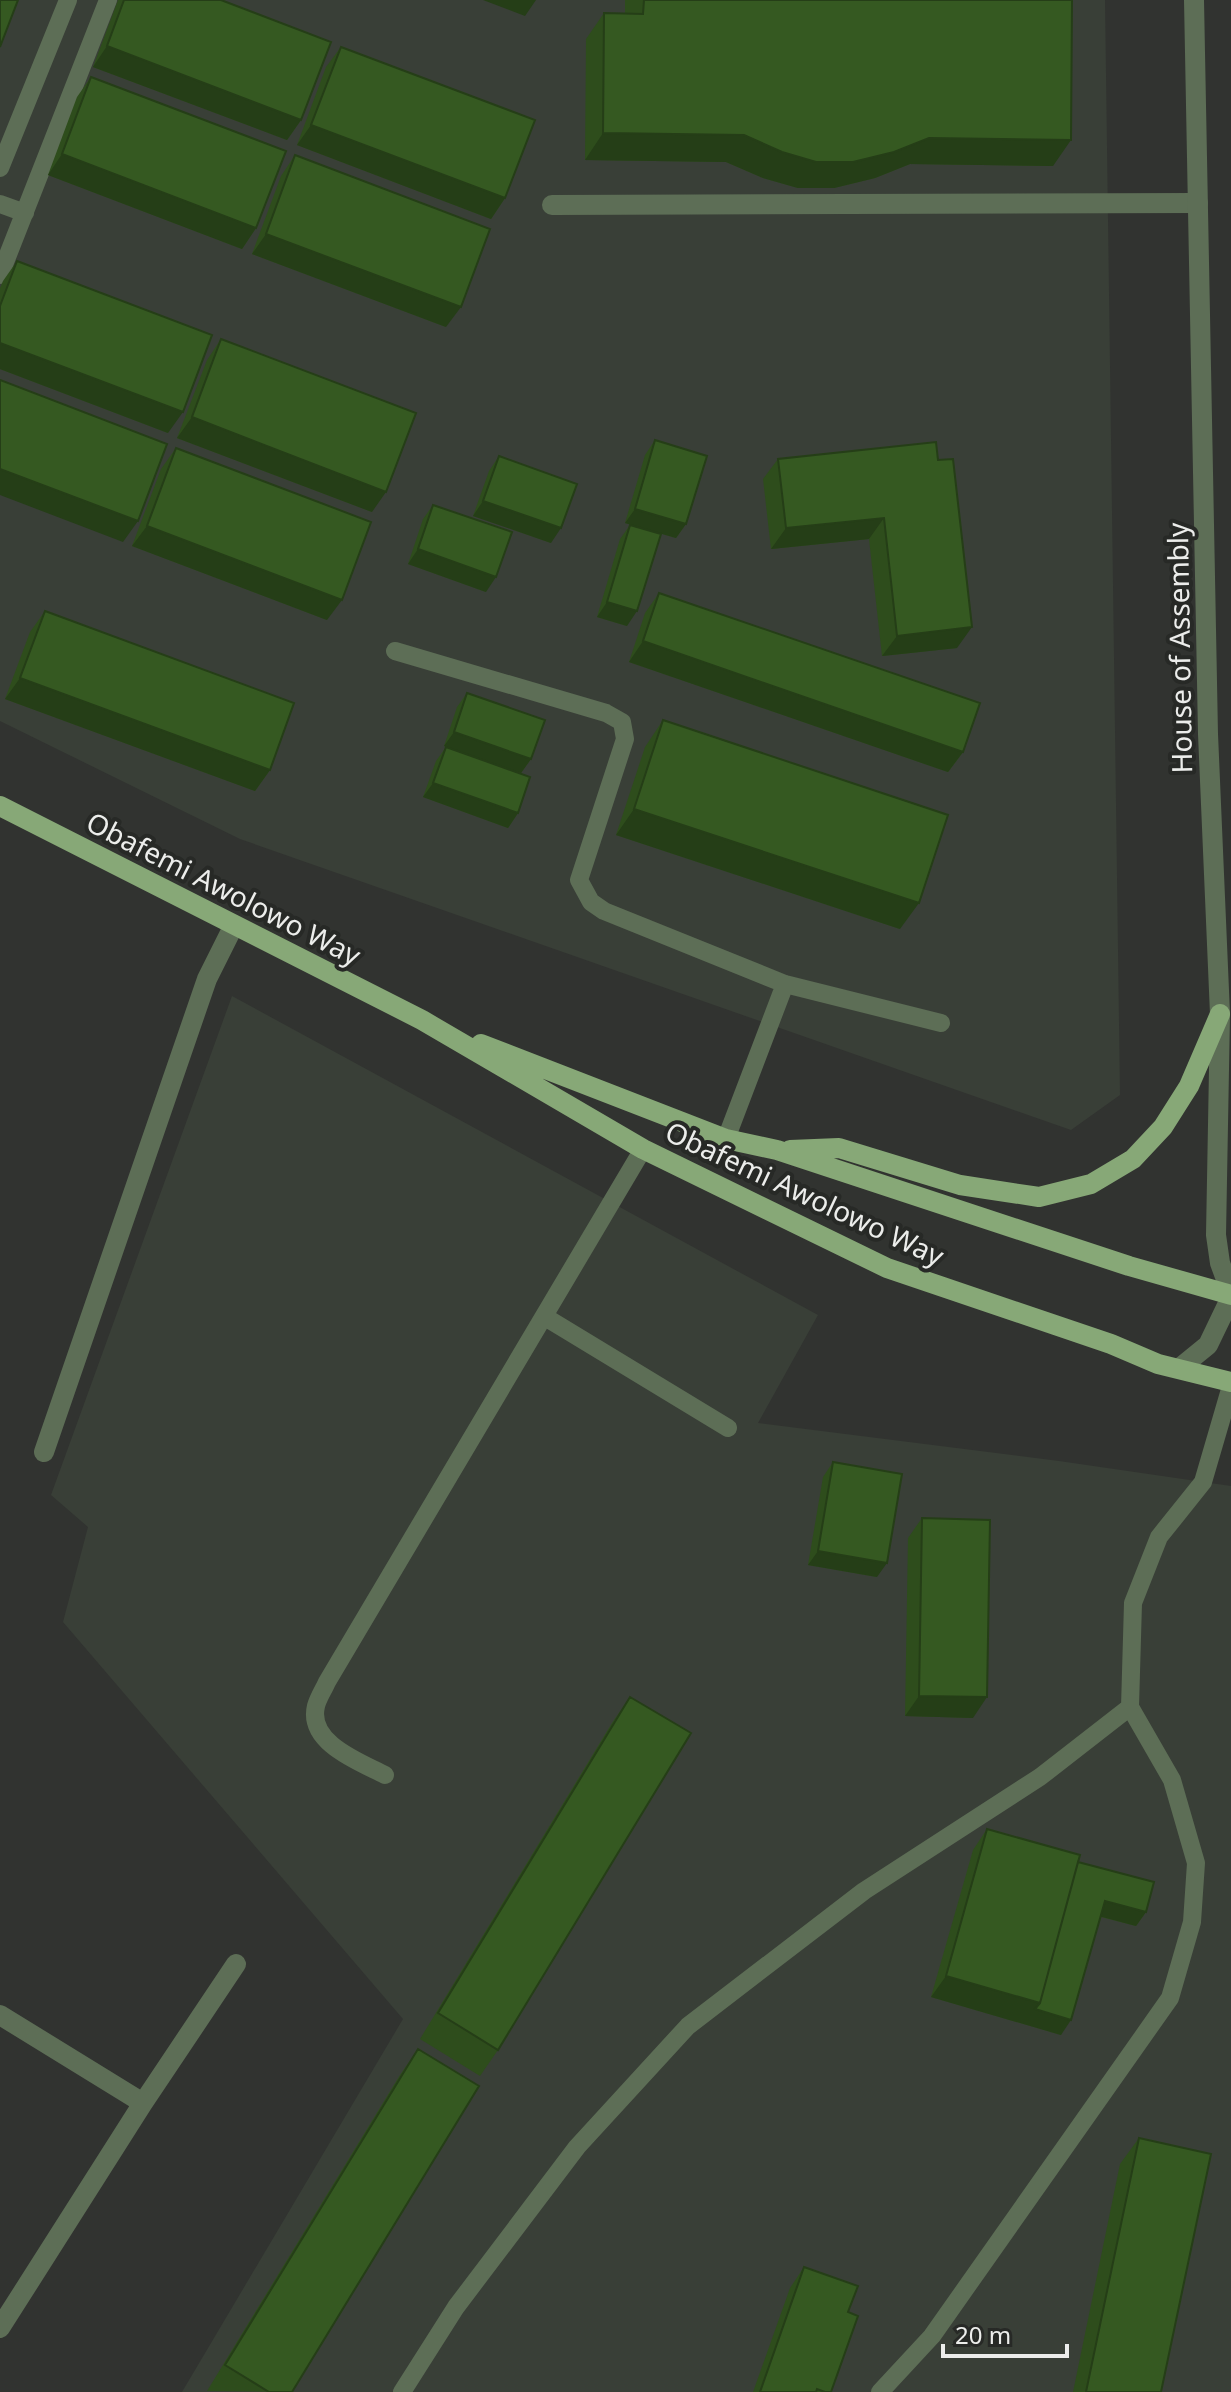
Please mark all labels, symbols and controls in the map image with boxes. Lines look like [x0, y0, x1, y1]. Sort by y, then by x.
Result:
street label: House of Assembly [1158, 522, 1200, 774]
street label: Obafemi Awolowo Way [80, 802, 368, 974]
street label: Obafemi Awolowo Way [660, 1112, 951, 1275]
scale bar [943, 2308, 1067, 2358]
text: 20 m [955, 2318, 1011, 2351]

